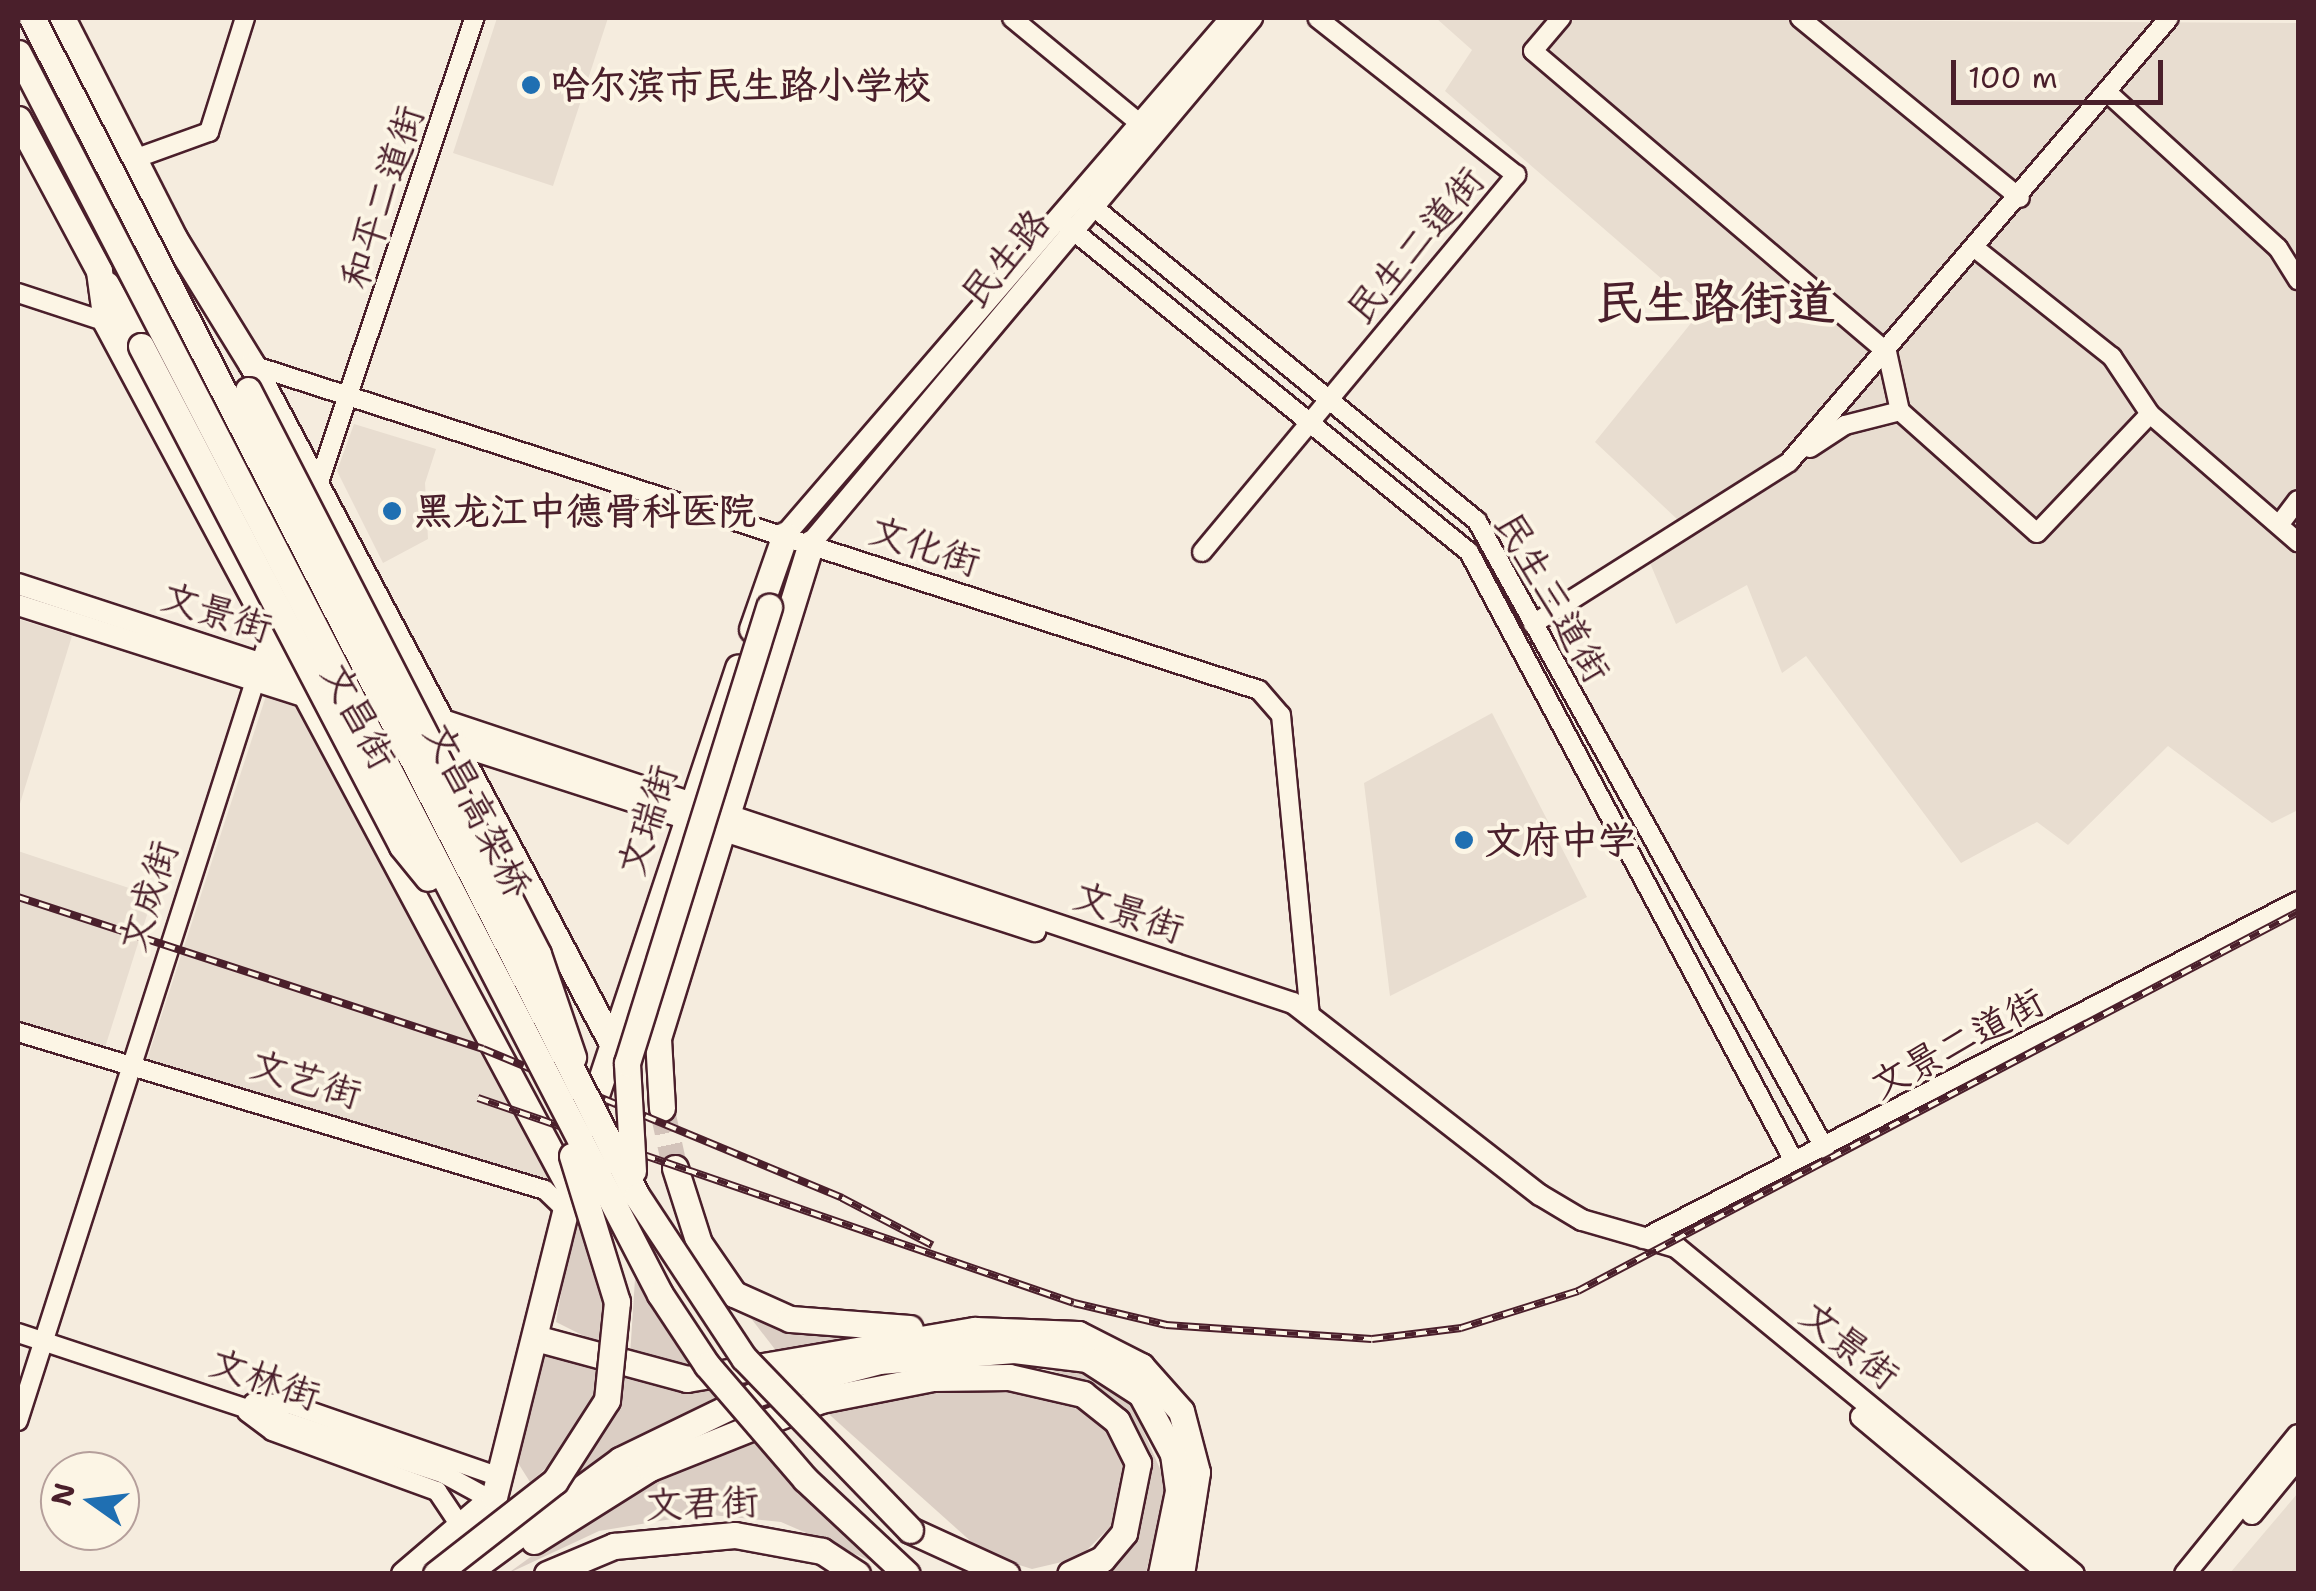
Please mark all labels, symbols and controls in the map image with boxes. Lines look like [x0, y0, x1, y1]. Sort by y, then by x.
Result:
scale bar [1956, 40, 2168, 102]
text: 100 m [1968, 57, 2058, 98]
place label: 哈尔滨市民生路小学校 [551, 62, 931, 108]
marker: 哈尔滨市民生路小学校 [520, 74, 542, 96]
street label: 和平二道街 [331, 100, 433, 294]
street label: 民生二道街 [1336, 158, 1494, 332]
street label: 民生路 [951, 200, 1059, 316]
district label: 民生路街道 [1595, 274, 1835, 332]
place label: 黑龙江中德骨科医院 [414, 488, 756, 534]
marker: 黑龙江中德骨科医院 [379, 498, 405, 524]
street label: 民生三道街 [1486, 503, 1620, 691]
street label: 文化街 [864, 507, 986, 585]
street label: 文景街 [156, 573, 278, 651]
street label: 文昌街 [312, 655, 406, 777]
street label: 文昌高架桥 [415, 715, 541, 905]
street label: 文瑞街 [608, 759, 686, 881]
place label: 文府中学 [1484, 817, 1636, 863]
marker: 文府中学 [1453, 829, 1475, 851]
street label: 文成街 [109, 835, 187, 957]
street label: 文景街 [1068, 872, 1190, 952]
street label: 文景二道街 [1862, 978, 2052, 1108]
street label: 文艺街 [245, 1041, 367, 1117]
street label: 文景街 [1791, 1291, 1909, 1399]
street label: 文林街 [204, 1339, 326, 1419]
north arrow [40, 1451, 140, 1551]
street label: 文君街 [644, 1478, 760, 1528]
text: N [42, 1479, 84, 1510]

